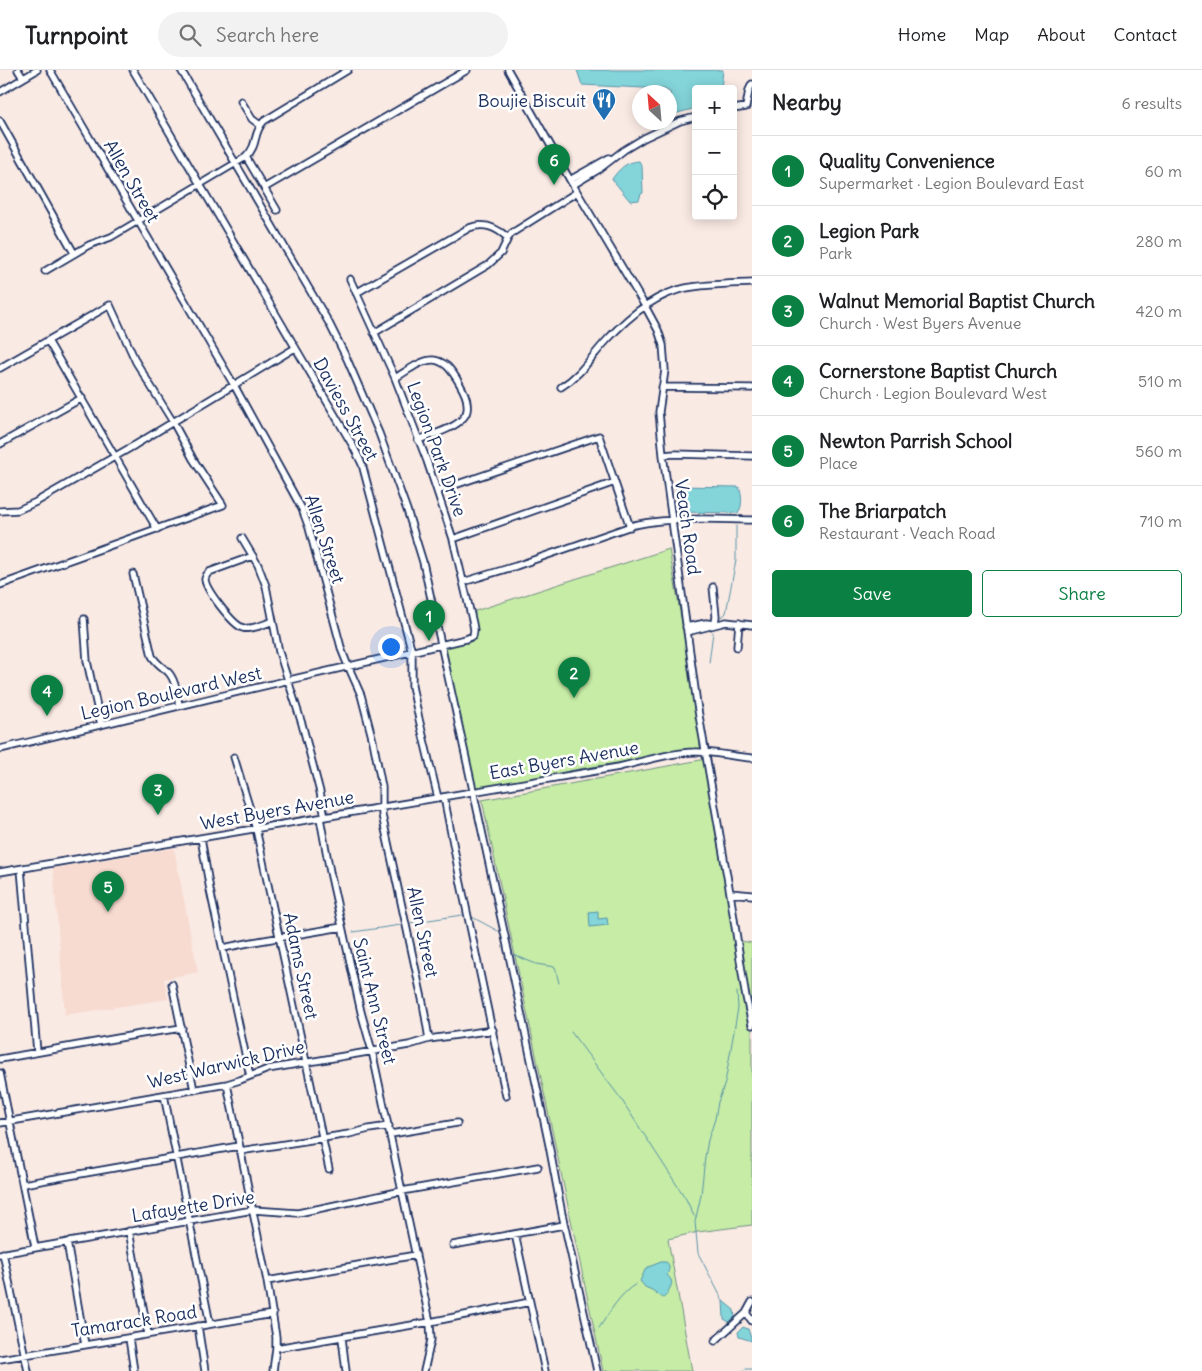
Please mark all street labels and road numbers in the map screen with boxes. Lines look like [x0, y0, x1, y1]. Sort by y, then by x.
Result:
street label: Allen Street [99, 135, 165, 227]
street label: Daviess Street [308, 353, 384, 465]
street label: Legion Park Drive [402, 378, 472, 520]
street label: Veach Road [670, 478, 706, 577]
street label: Allen Street [300, 492, 350, 586]
street label: Legion Boulevard West [78, 661, 264, 725]
street label: East Byers Avenue [488, 736, 640, 784]
street label: West Byers Avenue [198, 785, 356, 835]
street label: Allen Street [402, 885, 444, 979]
street label: Adams Street [278, 910, 324, 1022]
street label: Saint Ann Street [348, 935, 402, 1067]
street label: West Warwick Drive [145, 1035, 307, 1093]
street label: Lafayette Drive [130, 1185, 256, 1227]
street label: Tamarack Road [70, 1300, 199, 1342]

